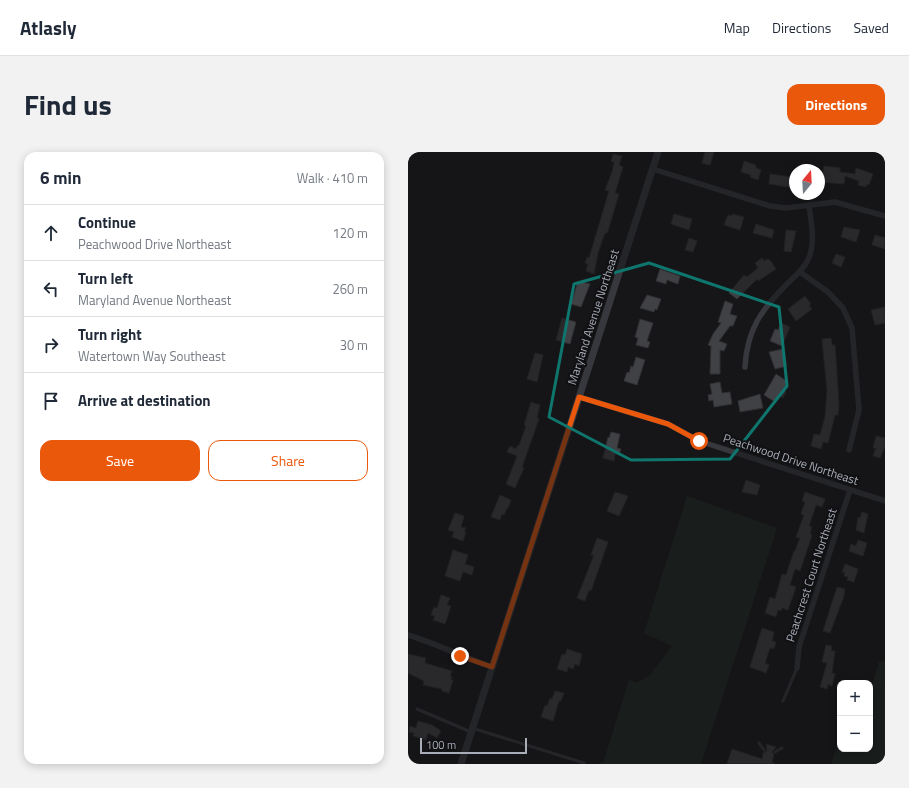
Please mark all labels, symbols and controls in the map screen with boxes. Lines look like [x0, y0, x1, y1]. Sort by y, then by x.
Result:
text: Atlasly [20, 13, 77, 42]
text: Map [724, 17, 750, 38]
text: Directions [772, 17, 831, 38]
text: Saved [853, 17, 889, 38]
text: Find us [24, 83, 112, 126]
button: Directions [787, 84, 885, 125]
north arrow [789, 164, 825, 200]
text: 6 min [40, 165, 81, 191]
text: Walk · 410 m [297, 168, 368, 188]
text: Continue [78, 211, 136, 234]
icon: ahead [40, 222, 62, 244]
text: 120 m [332, 223, 368, 243]
text: Peachwood Drive Northeast [78, 234, 231, 254]
street label: Maryland Avenue Northeast [562, 246, 624, 387]
text: Turn left [78, 267, 133, 290]
icon: left [40, 278, 62, 300]
text: 260 m [332, 279, 368, 299]
text: Maryland Avenue Northeast [78, 290, 231, 310]
text: Turn right [78, 323, 142, 346]
icon: right [40, 334, 62, 356]
text: 30 m [340, 335, 368, 355]
text: Watertown Way Southeast [78, 346, 226, 366]
text: Arrive at destination [78, 389, 211, 412]
icon: arrive [40, 390, 62, 412]
street label: Peachwood Drive Northeast [721, 428, 862, 490]
route start [690, 432, 708, 450]
button: Save [40, 440, 200, 481]
button: Share [208, 440, 368, 481]
street label: Peachcrest Court Northeast [780, 505, 842, 644]
route end [451, 647, 469, 665]
map controls [837, 680, 873, 752]
button: + [837, 680, 873, 716]
button: − [837, 716, 873, 752]
scale bar [420, 736, 527, 755]
text: 100 m [426, 737, 456, 753]

